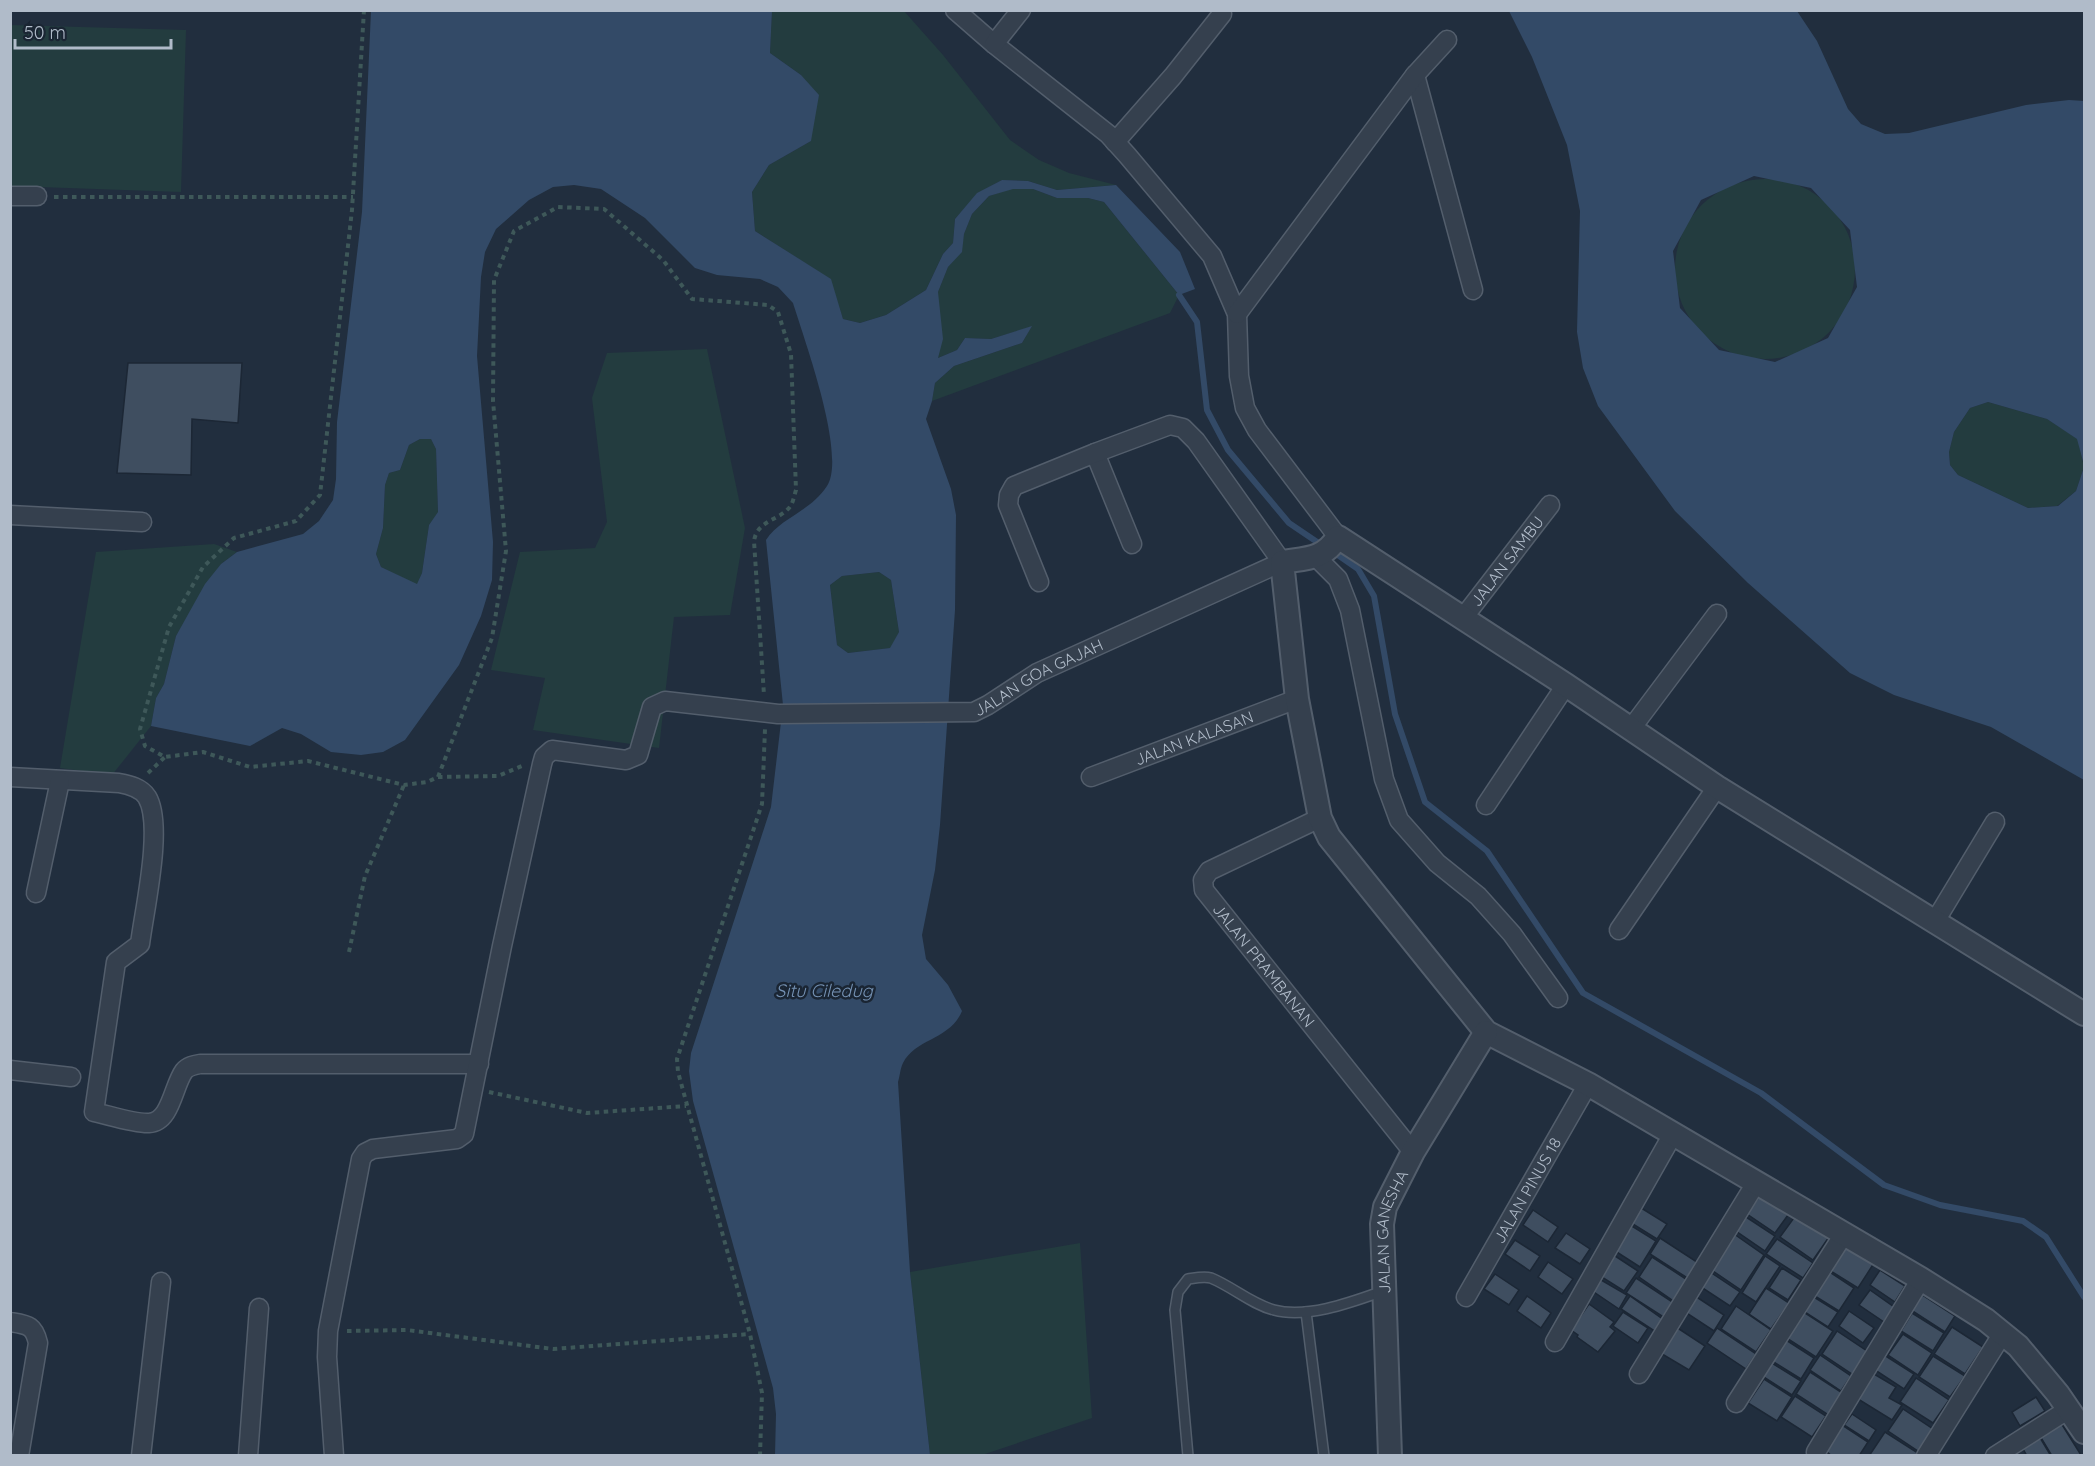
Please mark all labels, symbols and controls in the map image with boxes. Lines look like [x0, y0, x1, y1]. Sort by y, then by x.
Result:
scale bar [15, 12, 171, 50]
text: 50 m [24, 21, 66, 44]
street label: JALAN SAMBU [1466, 512, 1548, 610]
street label: JALAN GOA GAJAH [971, 634, 1106, 720]
street label: JALAN KALASAN [1132, 707, 1256, 770]
street label: JALAN PRAMBANAN [1209, 899, 1319, 1031]
water label: Situ Ciledug [775, 979, 874, 1002]
street label: JALAN PINUS 18 [1489, 1134, 1565, 1247]
street label: JALAN GANESHA [1371, 1167, 1412, 1294]

